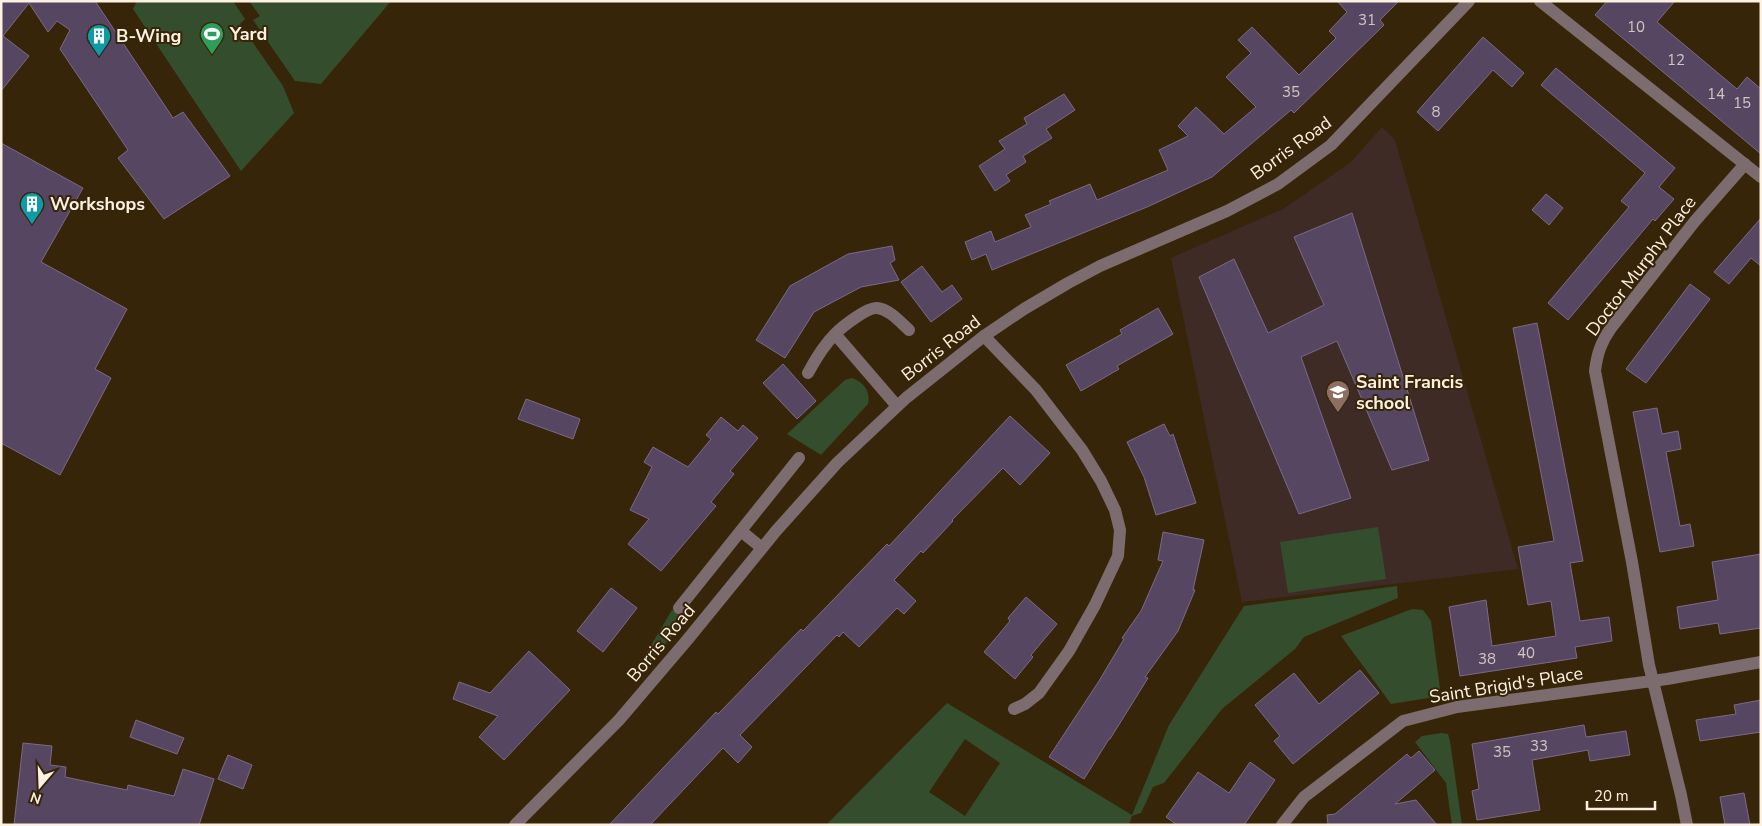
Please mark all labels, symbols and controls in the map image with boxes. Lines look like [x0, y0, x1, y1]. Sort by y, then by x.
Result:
house number: 31 [1358, 10, 1376, 30]
house number: 10 [1627, 17, 1645, 37]
sports icon: Yard [199, 21, 225, 55]
place label: Yard [229, 22, 267, 46]
building icon: B-Wing [86, 23, 112, 57]
place label: B-Wing [116, 24, 181, 48]
house number: 12 [1667, 50, 1685, 70]
house number: 35 [1282, 82, 1300, 102]
house number: 14 [1707, 84, 1725, 104]
house number: 15 [1733, 93, 1751, 113]
house number: 8 [1431, 102, 1441, 122]
street label: Borris Road [1246, 111, 1336, 185]
building icon: Workshops [19, 191, 45, 225]
street label: Doctor Murphy Place [1580, 191, 1702, 341]
place label: Workshops [50, 192, 145, 216]
street label: Borris Road [896, 309, 986, 387]
place label: Saint Francis school [1356, 370, 1463, 415]
school or university icon: Saint Francis school [1325, 379, 1351, 413]
street label: Borris Road [621, 599, 701, 687]
house number: 40 [1517, 643, 1535, 663]
house number: 38 [1478, 649, 1496, 669]
street label: Saint Brigid's Place [1427, 661, 1585, 709]
house number: 33 [1530, 736, 1548, 756]
house number: 35 [1493, 742, 1511, 762]
north arrow [15, 761, 65, 811]
scale bar [1587, 778, 1654, 810]
text: 20 m [1594, 786, 1629, 806]
text: N [28, 787, 44, 809]

